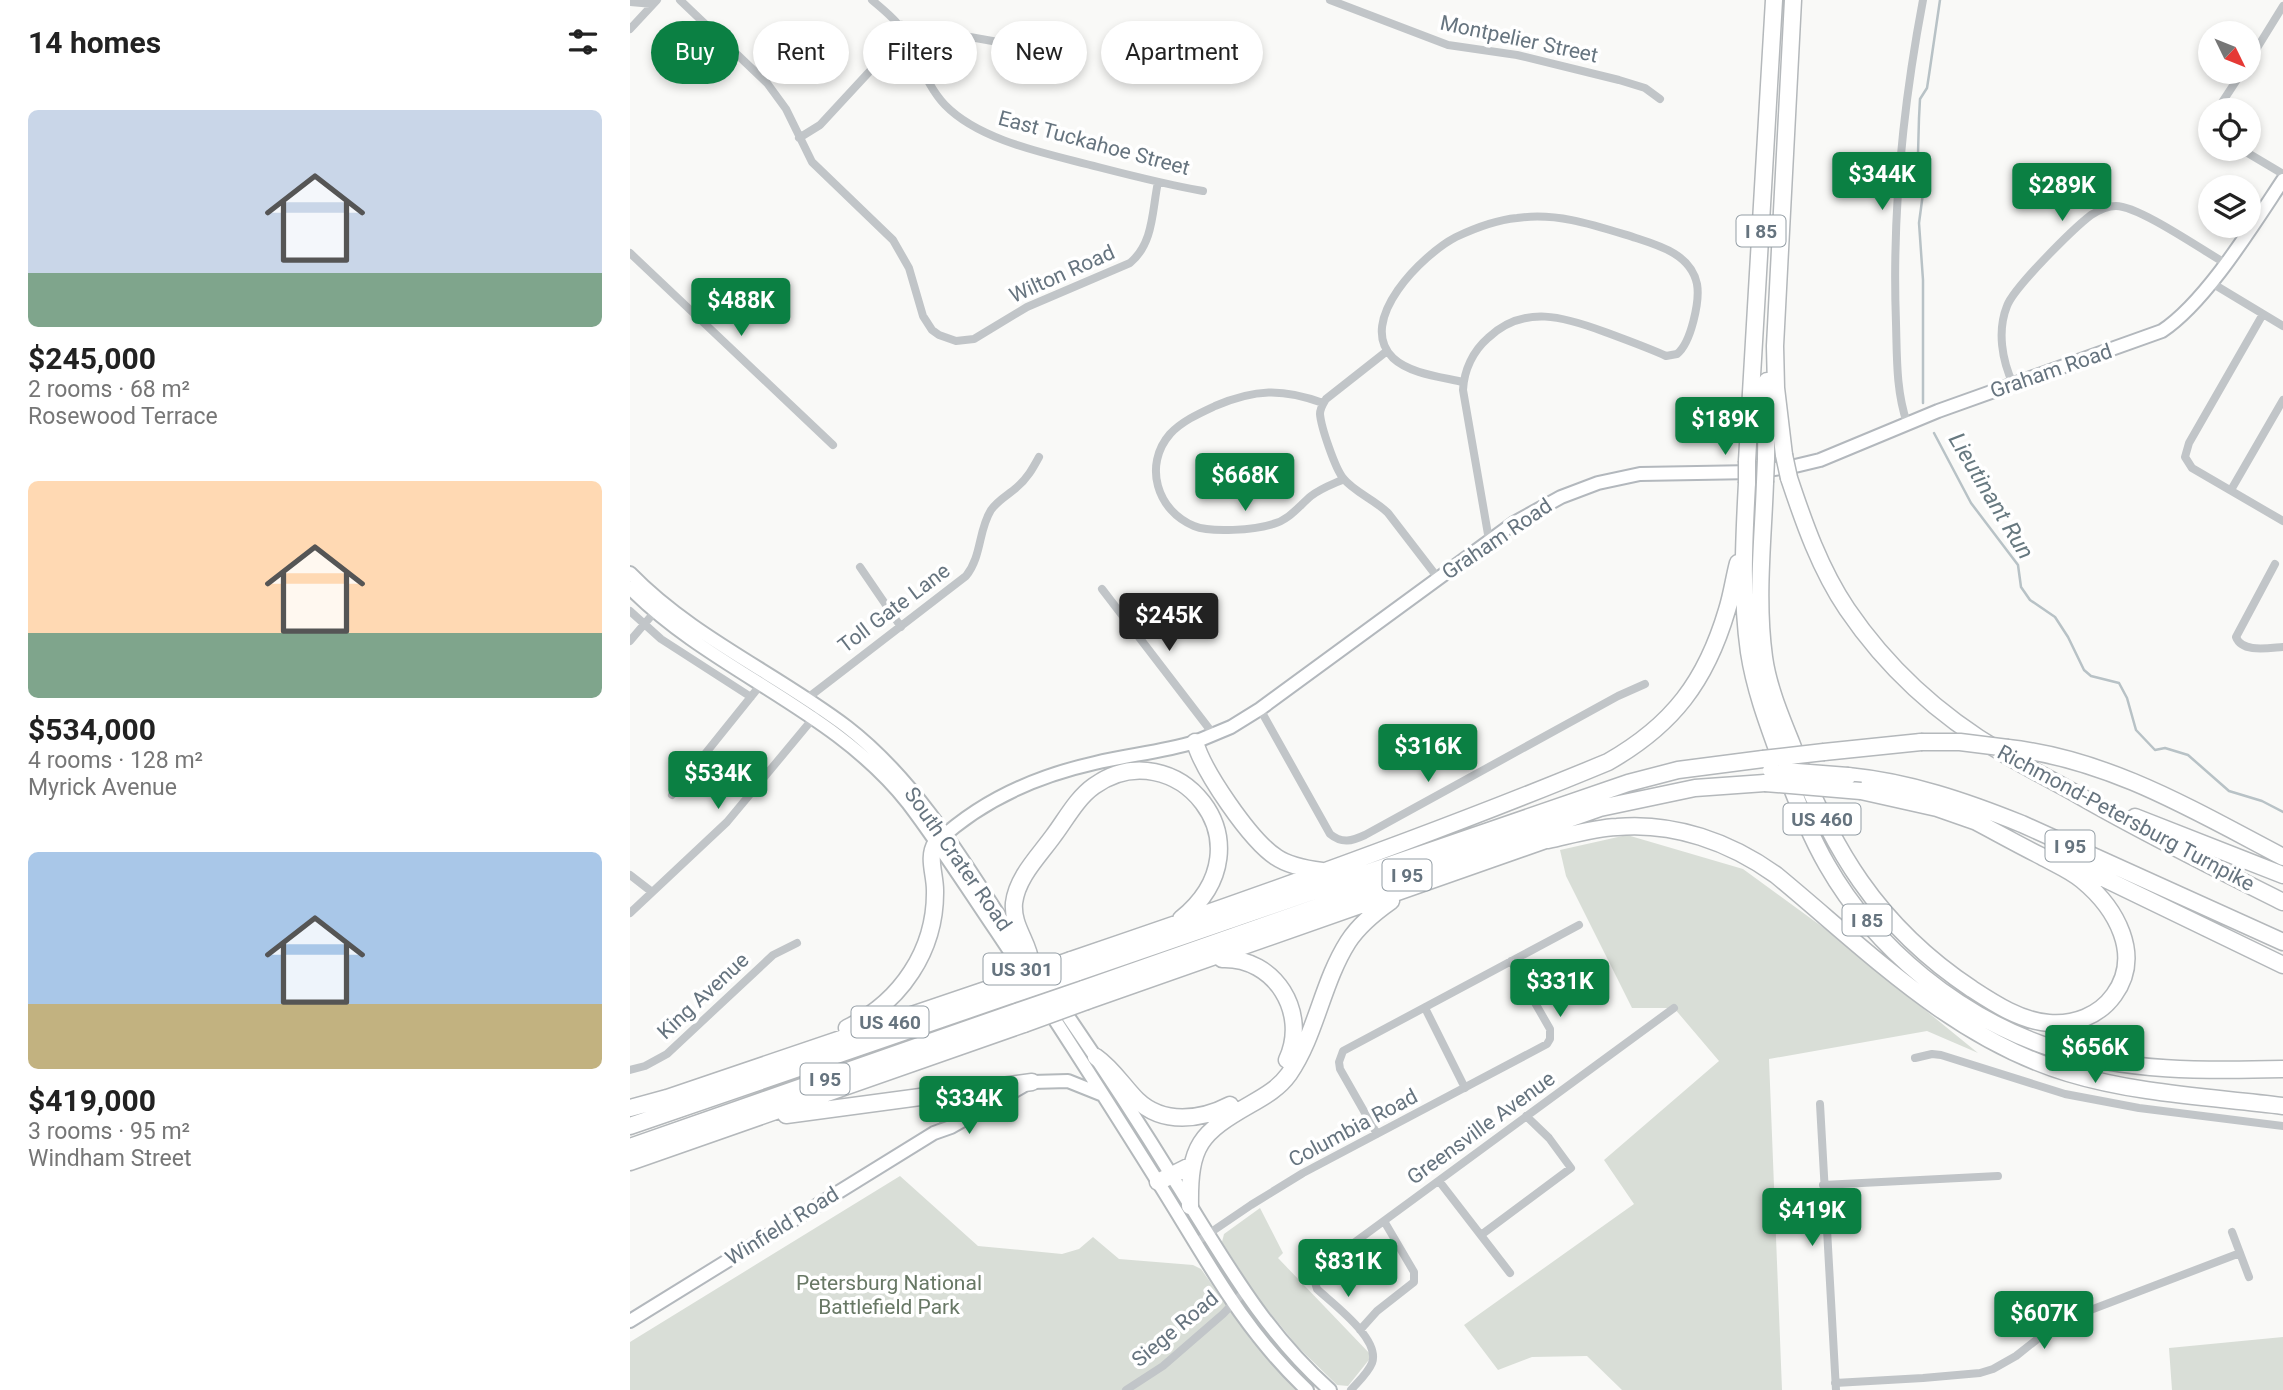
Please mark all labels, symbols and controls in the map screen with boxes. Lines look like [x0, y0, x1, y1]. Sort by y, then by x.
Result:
street label: Montpelier Street [1438, 11, 1600, 67]
chip: Buy [651, 21, 739, 84]
chip: Rent [753, 21, 849, 84]
chip: Filters [863, 21, 977, 84]
chip: New [991, 21, 1087, 84]
chip: Apartment [1101, 21, 1263, 84]
north arrow [2198, 21, 2261, 84]
map controls [2198, 21, 2261, 238]
icon: filters [564, 23, 602, 61]
text: 14 homes [28, 25, 161, 60]
button: locate [2198, 98, 2261, 161]
street label: East Tuckahoe Street [996, 106, 1193, 180]
pin: $344K [1833, 152, 1931, 212]
icon: home [252, 155, 378, 281]
text: $344K [1848, 161, 1916, 188]
pin: $289K [2013, 164, 2111, 223]
text: $289K [2028, 172, 2096, 199]
button: layers [2198, 175, 2261, 238]
road number: I 85 [1736, 216, 1786, 246]
street label: Wilton Road [1006, 240, 1118, 308]
pin: $488K [692, 278, 790, 338]
text: $488K [707, 287, 775, 314]
street label: Graham Road [1987, 339, 2115, 403]
text: $245,000 [28, 341, 156, 376]
text: 2 rooms · 68 m² [28, 376, 190, 403]
pin: $189K [1676, 398, 1774, 457]
text: Rosewood Terrace [28, 403, 218, 430]
text: $189K [1691, 406, 1759, 433]
water label: Lieutinant Run [1943, 428, 2039, 564]
pin: $668K [1196, 454, 1294, 513]
text: $668K [1211, 462, 1279, 489]
street label: Graham Road [1438, 493, 1556, 585]
icon: home [252, 526, 378, 652]
street label: Toll Gate Lane [834, 558, 954, 658]
pin: $245K [1120, 594, 1218, 653]
text: $245K [1135, 602, 1203, 629]
text: $534,000 [28, 712, 156, 747]
pin: $316K [1379, 724, 1477, 784]
text: $316K [1394, 733, 1462, 760]
street label: Richmond-Petersburg Turnpike [1993, 740, 2259, 896]
text: 4 rooms · 128 m² [28, 747, 203, 774]
pin: $534K [669, 752, 767, 811]
text: $534K [684, 760, 752, 787]
text: Myrick Avenue [28, 774, 177, 801]
street label: South Crater Road [899, 782, 1017, 936]
road number: US 460 [1784, 804, 1860, 834]
road number: I 95 [2046, 831, 2094, 862]
road number: I 95 [1382, 860, 1432, 890]
icon: home [252, 897, 378, 1023]
road number: I 85 [1842, 904, 1892, 936]
street label: King Avenue [653, 948, 753, 1044]
road number: US 301 [984, 953, 1060, 984]
pin: $331K [1511, 960, 1609, 1019]
text: $331K [1526, 968, 1594, 995]
road number: US 460 [852, 1006, 928, 1038]
pin: $656K [2046, 1026, 2144, 1085]
text: $656K [2061, 1034, 2129, 1061]
road number: I 95 [800, 1064, 850, 1094]
street label: Greensville Avenue [1403, 1066, 1559, 1190]
pin: $334K [920, 1076, 1018, 1136]
text: $419,000 [28, 1083, 156, 1118]
street label: Columbia Road [1284, 1084, 1422, 1172]
text: $334K [935, 1085, 1003, 1112]
text: 3 rooms · 95 m² [28, 1118, 190, 1145]
text: Windham Street [28, 1145, 191, 1172]
street label: Winfield Road [721, 1182, 843, 1270]
pin: $419K [1763, 1188, 1861, 1248]
text: $419K [1778, 1197, 1846, 1224]
pin: $831K [1299, 1240, 1397, 1299]
text: $831K [1314, 1248, 1382, 1275]
park label: Petersburg National Battlefield Park [796, 1271, 982, 1319]
street label: Siege Road [1127, 1286, 1223, 1372]
pin: $607K [1995, 1292, 2093, 1351]
text: $607K [2010, 1300, 2078, 1327]

